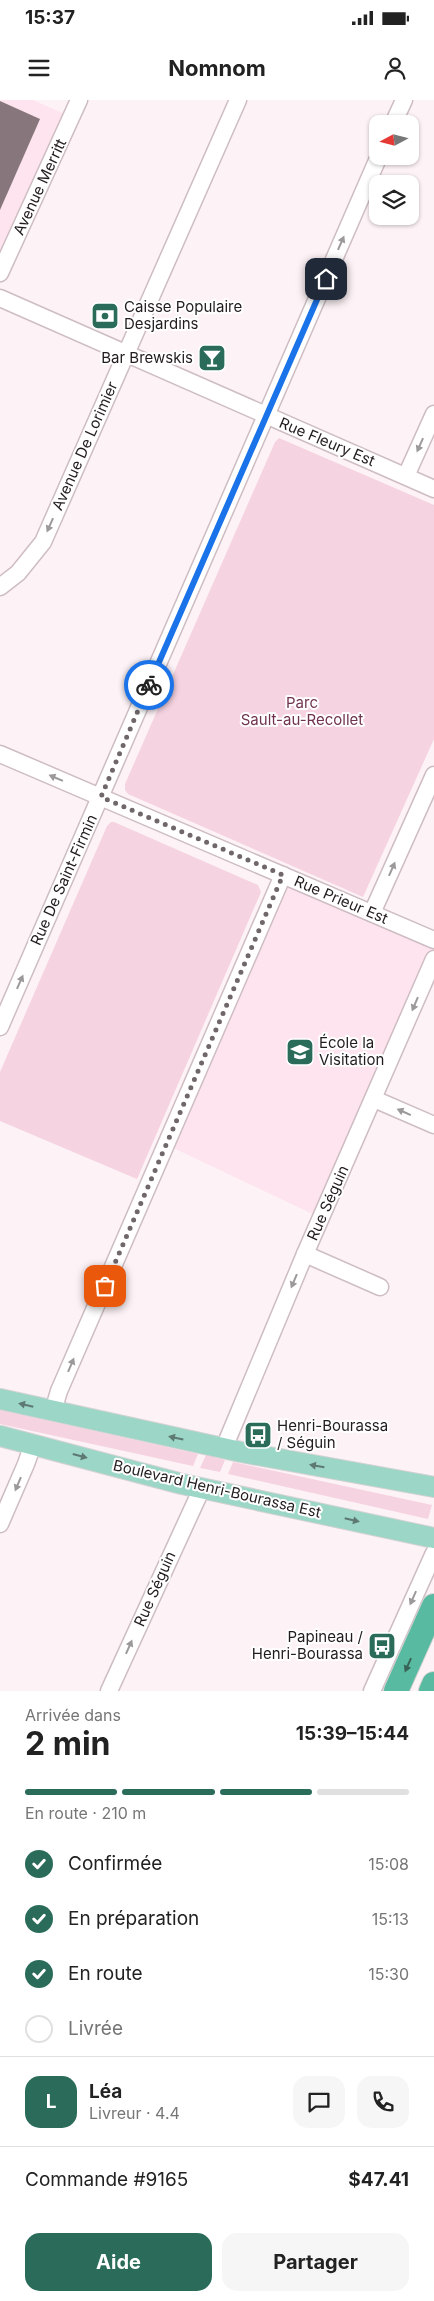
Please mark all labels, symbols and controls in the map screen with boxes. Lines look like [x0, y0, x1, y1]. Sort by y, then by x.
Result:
text: 15:37 [25, 6, 75, 29]
icon: menu [25, 54, 53, 82]
icon: person [381, 54, 409, 82]
text: Nomnom [168, 55, 266, 81]
north arrow [369, 115, 419, 165]
map controls [369, 115, 419, 225]
street label: Avenue Merritt [9, 136, 70, 238]
button: layers [369, 175, 419, 225]
one-way arrow [338, 236, 346, 250]
pin [305, 258, 347, 300]
icon: home [312, 265, 340, 293]
place label: Caisse Populaire Desjardins [124, 297, 242, 333]
bank icon: Caisse Populaire Desjardins [90, 301, 120, 331]
bar icon: Bar Brewskis [197, 343, 227, 373]
place label: Bar Brewskis [101, 348, 193, 367]
street label: Avenue De Lorimier [48, 378, 122, 513]
street label: Rue Fleury Est [277, 413, 378, 470]
one-way arrow [416, 438, 424, 452]
one-way arrow [45, 518, 53, 532]
courier [124, 660, 174, 710]
icon: bike [135, 671, 163, 699]
park label: Parc Sault-au-Recollet [241, 693, 363, 729]
one-way arrow [49, 773, 63, 781]
street label: Rue De Saint-Firmin [26, 811, 101, 948]
one-way arrow [388, 862, 396, 876]
street label: Rue Prieur Est [292, 871, 391, 928]
one-way arrow [16, 975, 24, 989]
one-way arrow [410, 997, 418, 1011]
place label: École la Visitation [319, 1033, 384, 1069]
school or university icon: École la Visitation [285, 1037, 315, 1067]
one-way arrow [397, 1107, 411, 1115]
street label: Rue Séguin [303, 1162, 353, 1243]
pin [84, 1265, 126, 1307]
icon: bag [91, 1272, 119, 1300]
one-way arrow [290, 1274, 298, 1289]
one-way arrow [67, 1358, 75, 1372]
one-way arrow [19, 1401, 34, 1409]
place label: Henri-Bourassa / Séguin [277, 1416, 388, 1452]
bus stop icon: Henri-Bourassa / Séguin [243, 1420, 273, 1450]
one-way arrow [169, 1434, 184, 1442]
one-way arrow [72, 1453, 87, 1461]
street label: Boulevard Henri-Bourassa Est [111, 1455, 323, 1522]
one-way arrow [310, 1462, 325, 1470]
one-way arrow [13, 1477, 21, 1491]
one-way arrow [345, 1516, 360, 1524]
street label: Rue Séguin [130, 1548, 180, 1629]
one-way arrow [409, 1591, 417, 1605]
place label: Papineau / Henri-Bourassa [252, 1627, 364, 1663]
bus stop icon: Papineau / Henri-Bourassa [367, 1631, 397, 1661]
one-way arrow [125, 1640, 133, 1654]
one-way arrow [404, 1658, 412, 1672]
text: Arrivée dans [25, 1705, 121, 1725]
text: 15:39–15:44 [296, 1722, 409, 1745]
text: 2 min [25, 1724, 111, 1763]
text: En route · 210 m [25, 1803, 146, 1823]
icon: check [25, 1850, 53, 1878]
text: Confirmée [68, 1852, 162, 1875]
text: 15:08 [368, 1854, 409, 1874]
icon: check [25, 1905, 53, 1933]
text: En préparation [68, 1907, 199, 1930]
text: 15:13 [372, 1909, 409, 1929]
icon: check [25, 1960, 53, 1988]
text: En route [68, 1962, 143, 1985]
text: 15:30 [368, 1964, 409, 1984]
text: Livrée [68, 2017, 123, 2040]
button: chat [293, 2076, 345, 2128]
button: phone [357, 2076, 409, 2128]
text: Léa [89, 2080, 122, 2103]
text: L [46, 2090, 56, 2113]
text: Livreur · 4.4 [89, 2103, 180, 2123]
text: Commande #9165 [25, 2168, 188, 2191]
text: $47.41 [348, 2168, 409, 2191]
button: Aide [25, 2233, 212, 2291]
button: Partager [222, 2233, 409, 2291]

